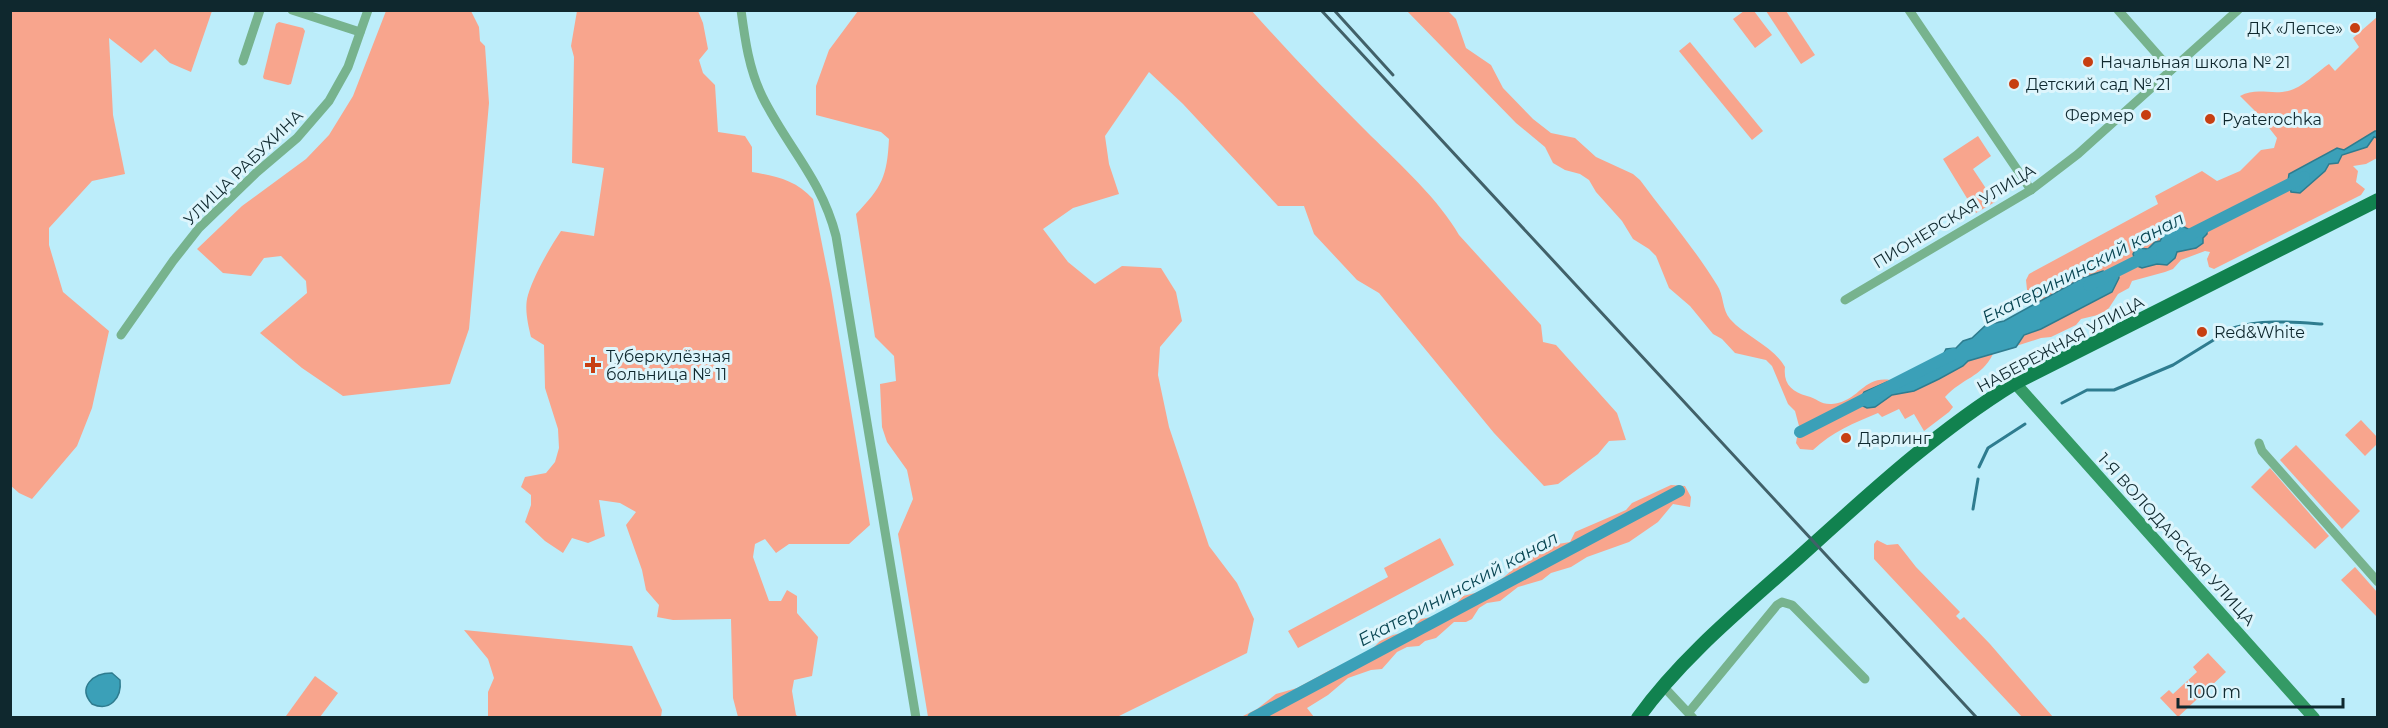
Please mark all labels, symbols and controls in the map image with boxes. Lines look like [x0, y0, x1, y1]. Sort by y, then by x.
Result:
place label: ДК «Лепсе» [2248, 19, 2343, 38]
marker: ДК «Лепсе» [2348, 21, 2362, 35]
place label: Начальная школа № 21 [2100, 53, 2290, 72]
marker: Начальная школа № 21 [2081, 55, 2095, 69]
place label: Детский сад № 21 [2026, 75, 2171, 94]
marker: Детский сад № 21 [2007, 77, 2021, 91]
street label: УЛИЦА РАБУХИНА [180, 106, 307, 229]
place label: Фермер [2065, 106, 2134, 125]
marker: Фермер [2139, 108, 2153, 122]
place label: Pyaterochka [2222, 110, 2322, 129]
marker: Pyaterochka [2203, 112, 2217, 126]
street label: ПИОНЕРСКАЯ УЛИЦА [1870, 160, 2039, 272]
water label: Екатерининский канал [1978, 207, 2188, 329]
street label: НАБЕРЕЖНАЯ УЛИЦА [1973, 292, 2147, 397]
place label: Red&White [2214, 323, 2305, 342]
marker: Red&White [2195, 325, 2209, 339]
place label: Туберкулёзная больница № 11 [606, 347, 731, 384]
marker: Туберкулёзная больница № 11 [584, 356, 602, 374]
place label: Дарлинг [1858, 429, 1931, 448]
marker: Дарлинг [1839, 431, 1853, 445]
street label: 1-Я ВОЛОДАРСКАЯ УЛИЦА [2094, 449, 2259, 630]
water label: Екатерининский канал [1354, 527, 1562, 651]
scale bar [2178, 671, 2343, 709]
text: 100 m [2187, 681, 2241, 703]

